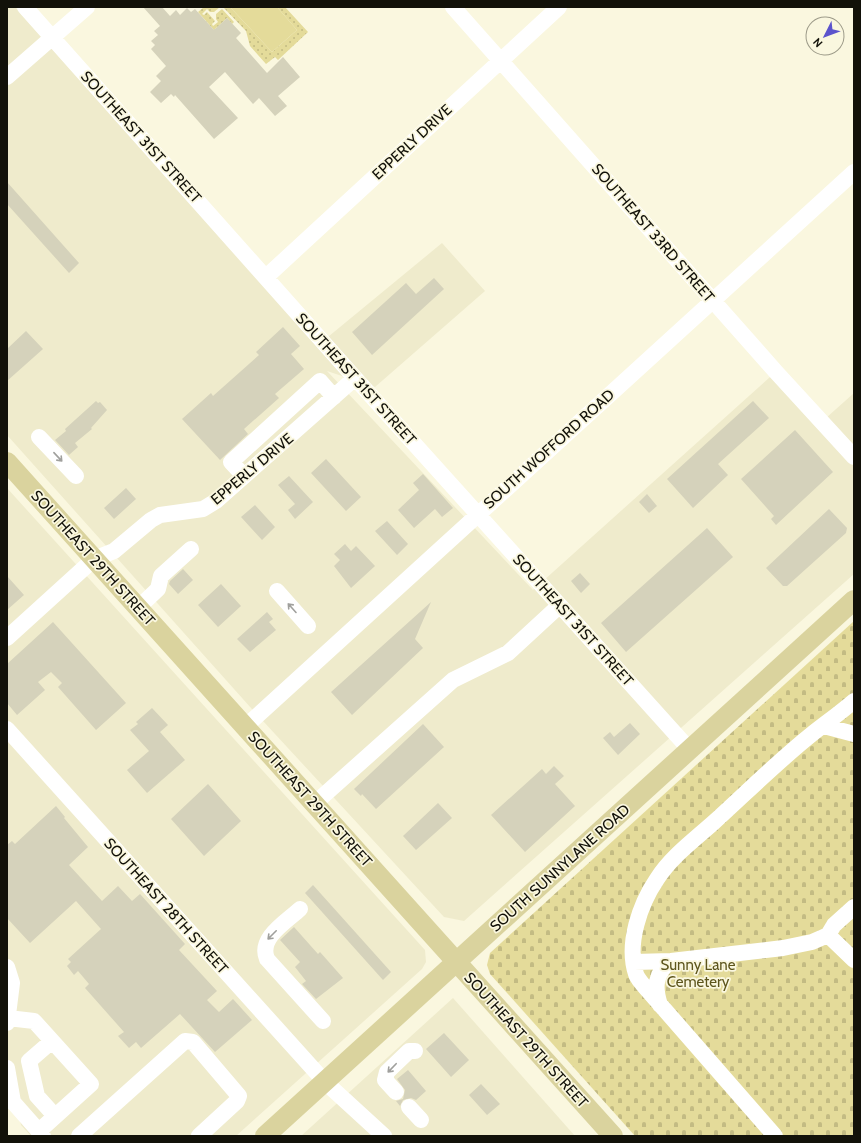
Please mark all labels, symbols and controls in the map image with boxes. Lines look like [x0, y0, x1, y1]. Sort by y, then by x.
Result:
north arrow [805, 16, 845, 56]
text: N [810, 35, 825, 50]
street label: SOUTHEAST 31ST STREET [77, 67, 205, 207]
street label: EPPERLY DRIVE [369, 101, 455, 183]
street label: SOUTHEAST 33RD STREET [588, 160, 718, 306]
street label: SOUTHEAST 31ST STREET [292, 309, 420, 449]
street label: SOUTH WOFFORD ROAD [480, 385, 618, 512]
street label: EPPERLY DRIVE [207, 429, 297, 509]
one-way arrow [53, 451, 62, 462]
street label: SOUTHEAST 29TH STREET [27, 487, 159, 629]
street label: SOUTHEAST 31ST STREET [509, 550, 637, 690]
one-way arrow [288, 603, 297, 614]
street label: SOUTHEAST 29TH STREET [244, 728, 376, 870]
street label: SOUTH SUNNYLANE ROAD [486, 800, 634, 936]
street label: SOUTHEAST 28TH STREET [100, 834, 232, 978]
one-way arrow [267, 930, 277, 940]
park label: Sunny Lane Cemetery [661, 956, 736, 991]
street label: SOUTHEAST 29TH STREET [460, 969, 592, 1111]
one-way arrow [387, 1063, 396, 1073]

